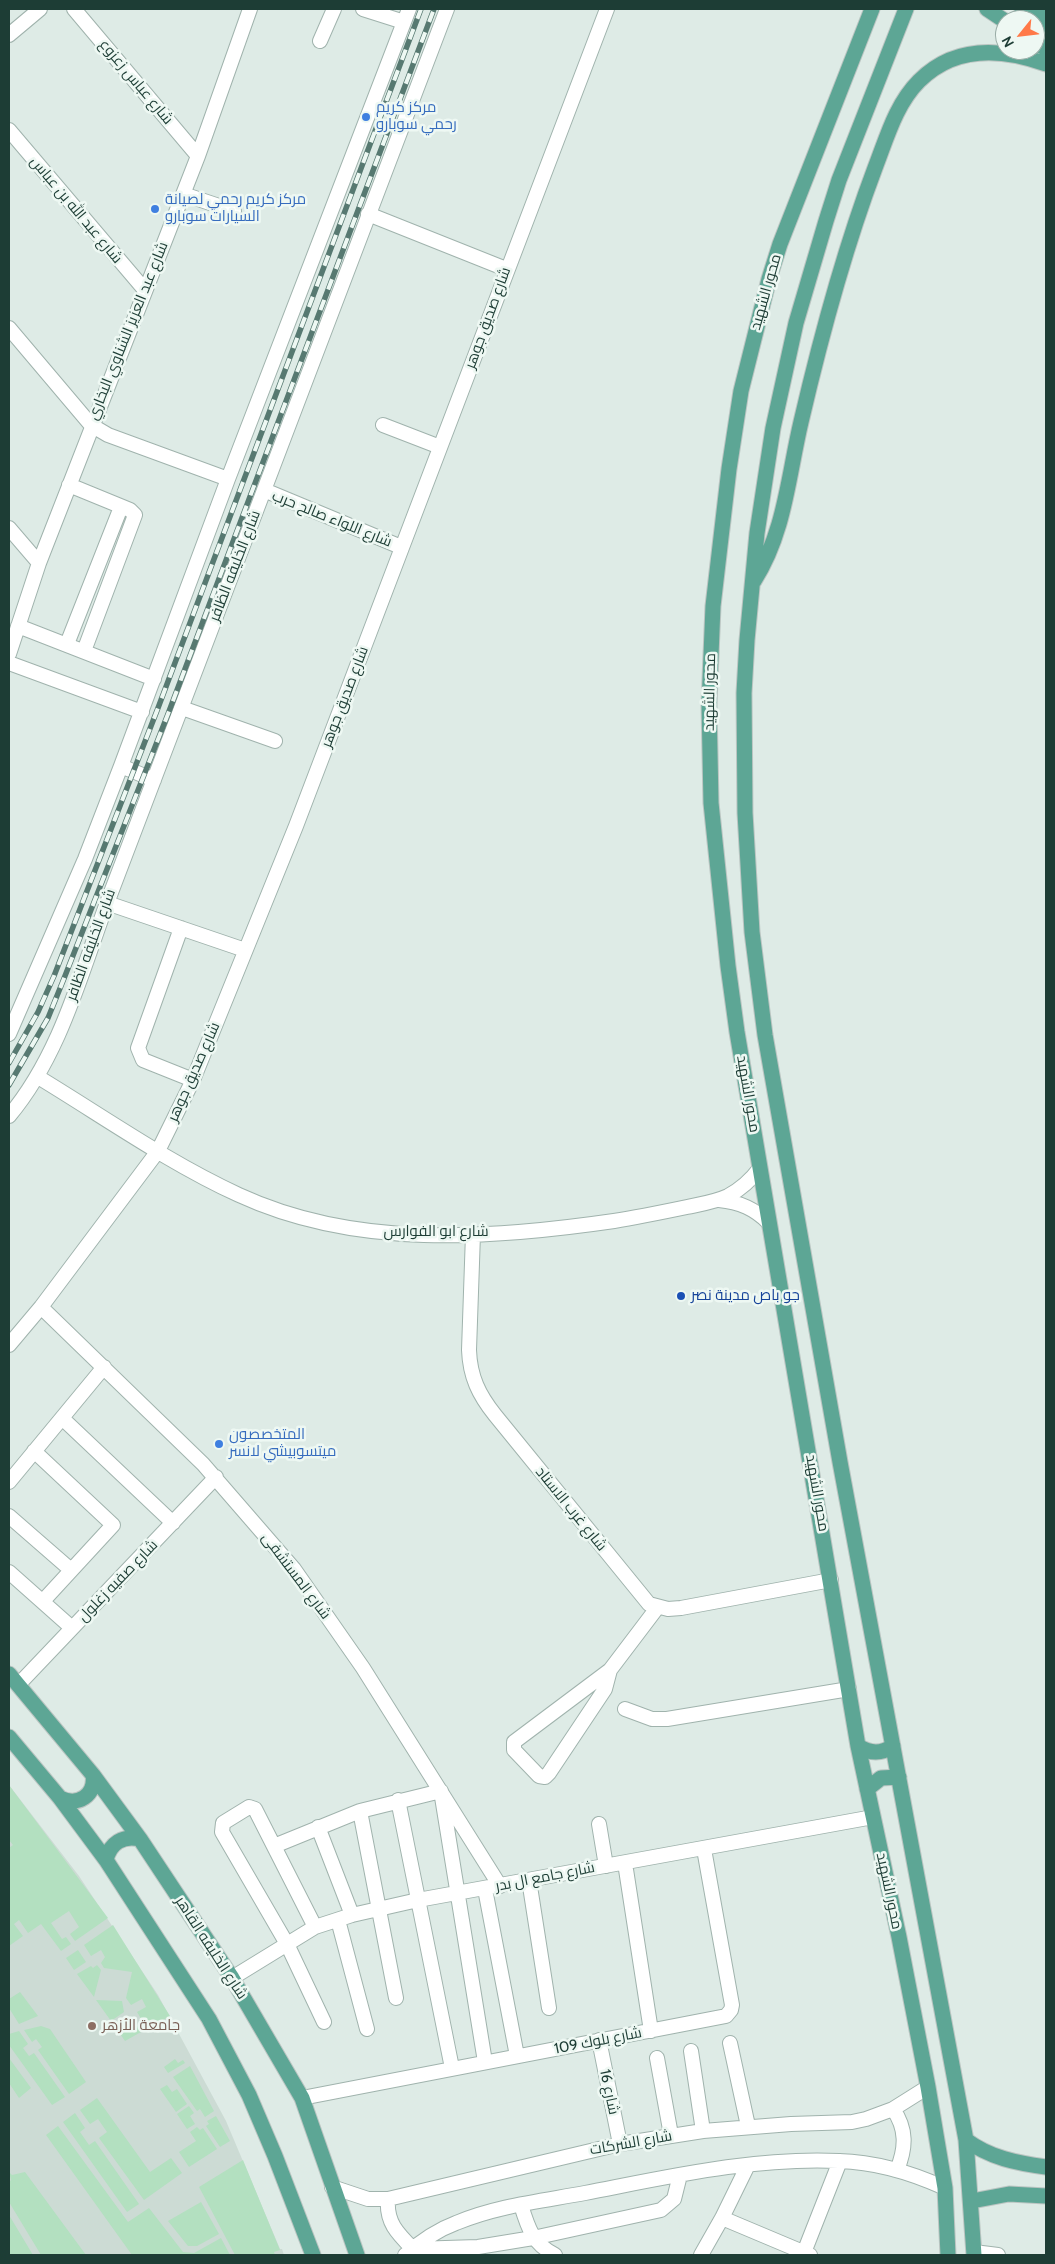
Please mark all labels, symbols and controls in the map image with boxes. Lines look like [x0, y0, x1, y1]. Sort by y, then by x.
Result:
north arrow [995, 10, 1045, 60]
text: N [997, 33, 1018, 50]
street label: شارع عباس زعزوع [95, 36, 177, 128]
place label: مركز كريم رحمي سوبارو [376, 99, 457, 134]
marker: مركز كريم رحمي سوبارو [360, 111, 372, 123]
street label: شارع عبد الله بن عباس [26, 153, 126, 267]
place label: مركز كريم رحمي لصيانة السيارات سوبارو [165, 191, 306, 226]
marker: مركز كريم رحمي لصيانة السيارات سوبارو [149, 203, 161, 215]
street label: شارع عبد العزيز الشناوي البخاري [84, 239, 172, 423]
street label: محور الشهيد [747, 252, 785, 332]
street label: شارع صديق جوهر [461, 265, 515, 371]
street label: شارع اللواء صالح حرب [269, 487, 395, 551]
street label: شارع الخليفه الظافر [206, 508, 264, 624]
street label: شارع صديق جوهر [317, 644, 373, 750]
street label: محور الشهيد [700, 653, 720, 731]
street label: شارع الخليفه الظافر [62, 887, 120, 1003]
street label: شارع صديق جوهر [164, 1019, 224, 1125]
street label: محور الشهيد [732, 1054, 764, 1134]
street label: شارع ابو الفوارس [383, 1223, 489, 1241]
place label: جو باص مدينة نصر [691, 1287, 800, 1305]
marker: جو باص مدينة نصر [675, 1290, 687, 1302]
place label: المتخصصون ميتسوبيشي لانسر [229, 1426, 336, 1461]
marker: المتخصصون ميتسوبيشي لانسر [213, 1438, 225, 1450]
street label: محور الشهيد [801, 1453, 833, 1533]
street label: شارع غرب الاستاد [532, 1463, 610, 1555]
street label: شارع المستشفى [258, 1529, 334, 1623]
street label: شارع صفيه زغلول [74, 1536, 162, 1626]
street label: محور الشهيد [872, 1851, 906, 1931]
street label: شارع جامع ال بدر [494, 1859, 596, 1895]
street label: شارع الخليفه القاهر [171, 1893, 251, 2003]
place label: جامعة الأزهر [102, 2017, 180, 2035]
marker: جامعة الأزهر [86, 2020, 98, 2032]
street label: شارع بلوك 109 [553, 2024, 643, 2058]
street label: شارع 16 [595, 2068, 623, 2116]
street label: شارع الشركات [588, 2127, 674, 2159]

